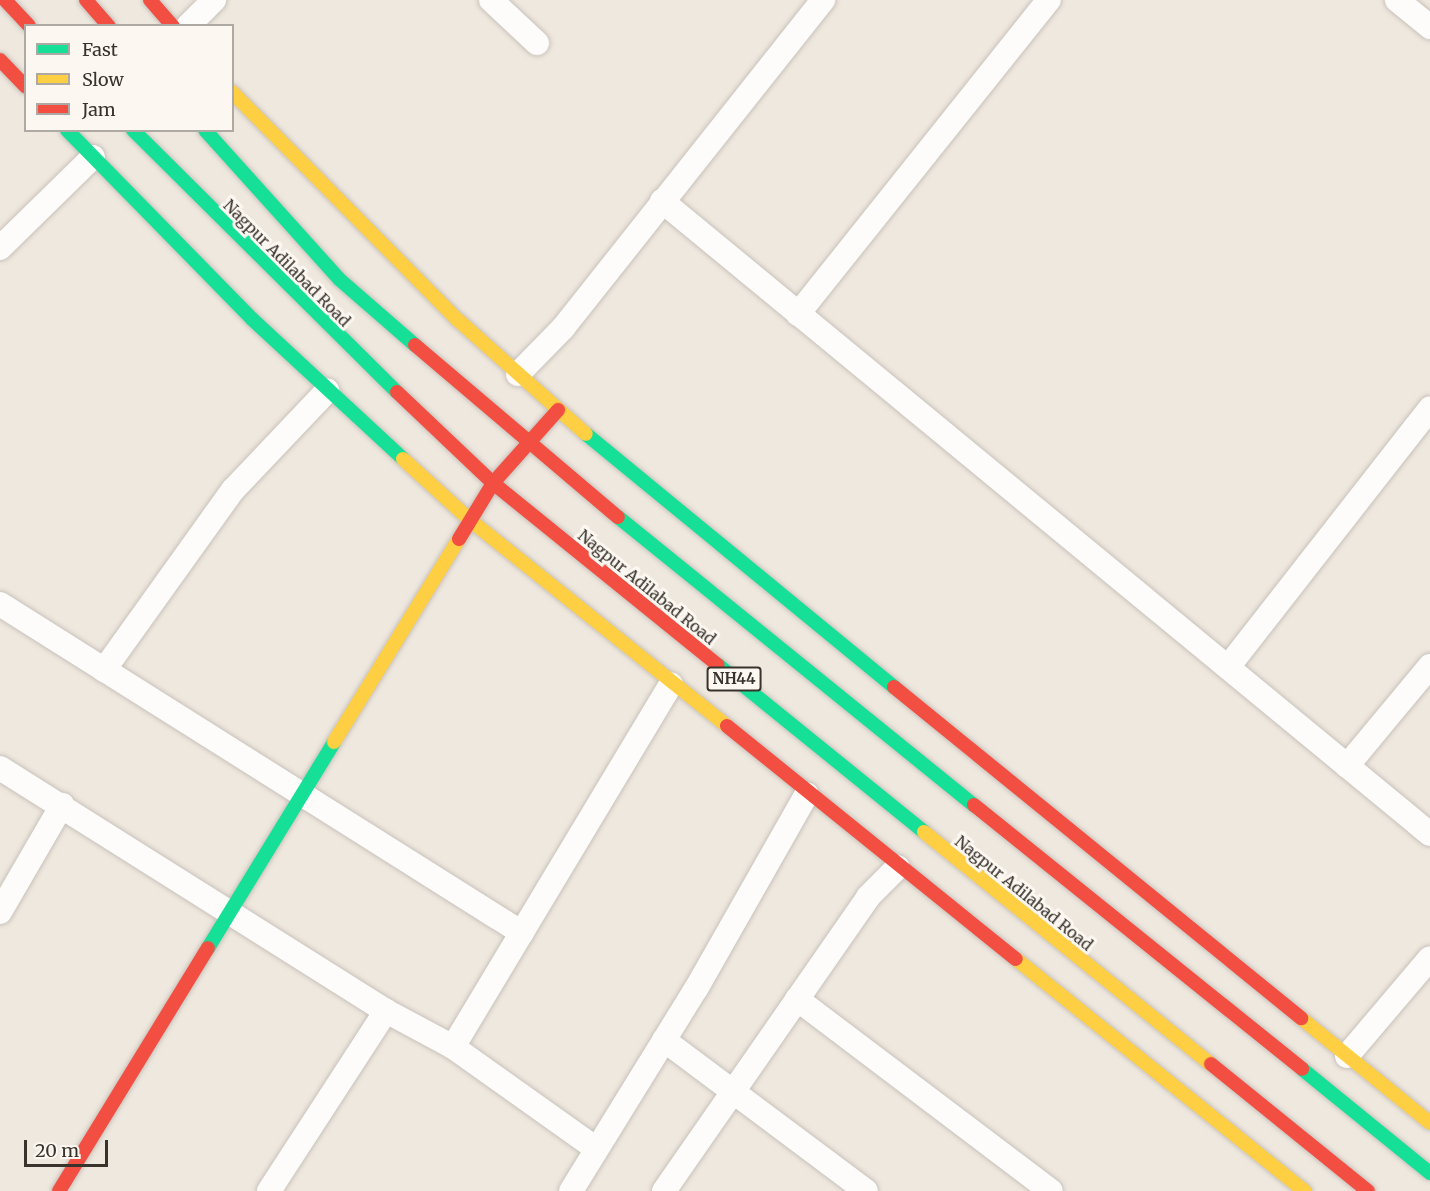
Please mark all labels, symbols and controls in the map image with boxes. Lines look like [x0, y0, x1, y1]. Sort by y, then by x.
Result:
legend [24, 24, 234, 132]
text: Fast [82, 38, 118, 61]
text: Slow [82, 68, 124, 91]
text: Jam [82, 98, 116, 121]
street label: Nagpur Adilabad Road [220, 196, 354, 330]
street label: Nagpur Adilabad Road [574, 526, 720, 648]
road number: NH44 [706, 667, 762, 691]
street label: Nagpur Adilabad Road [951, 832, 1097, 954]
scale bar [27, 1128, 111, 1166]
text: 20 m [35, 1139, 79, 1162]

